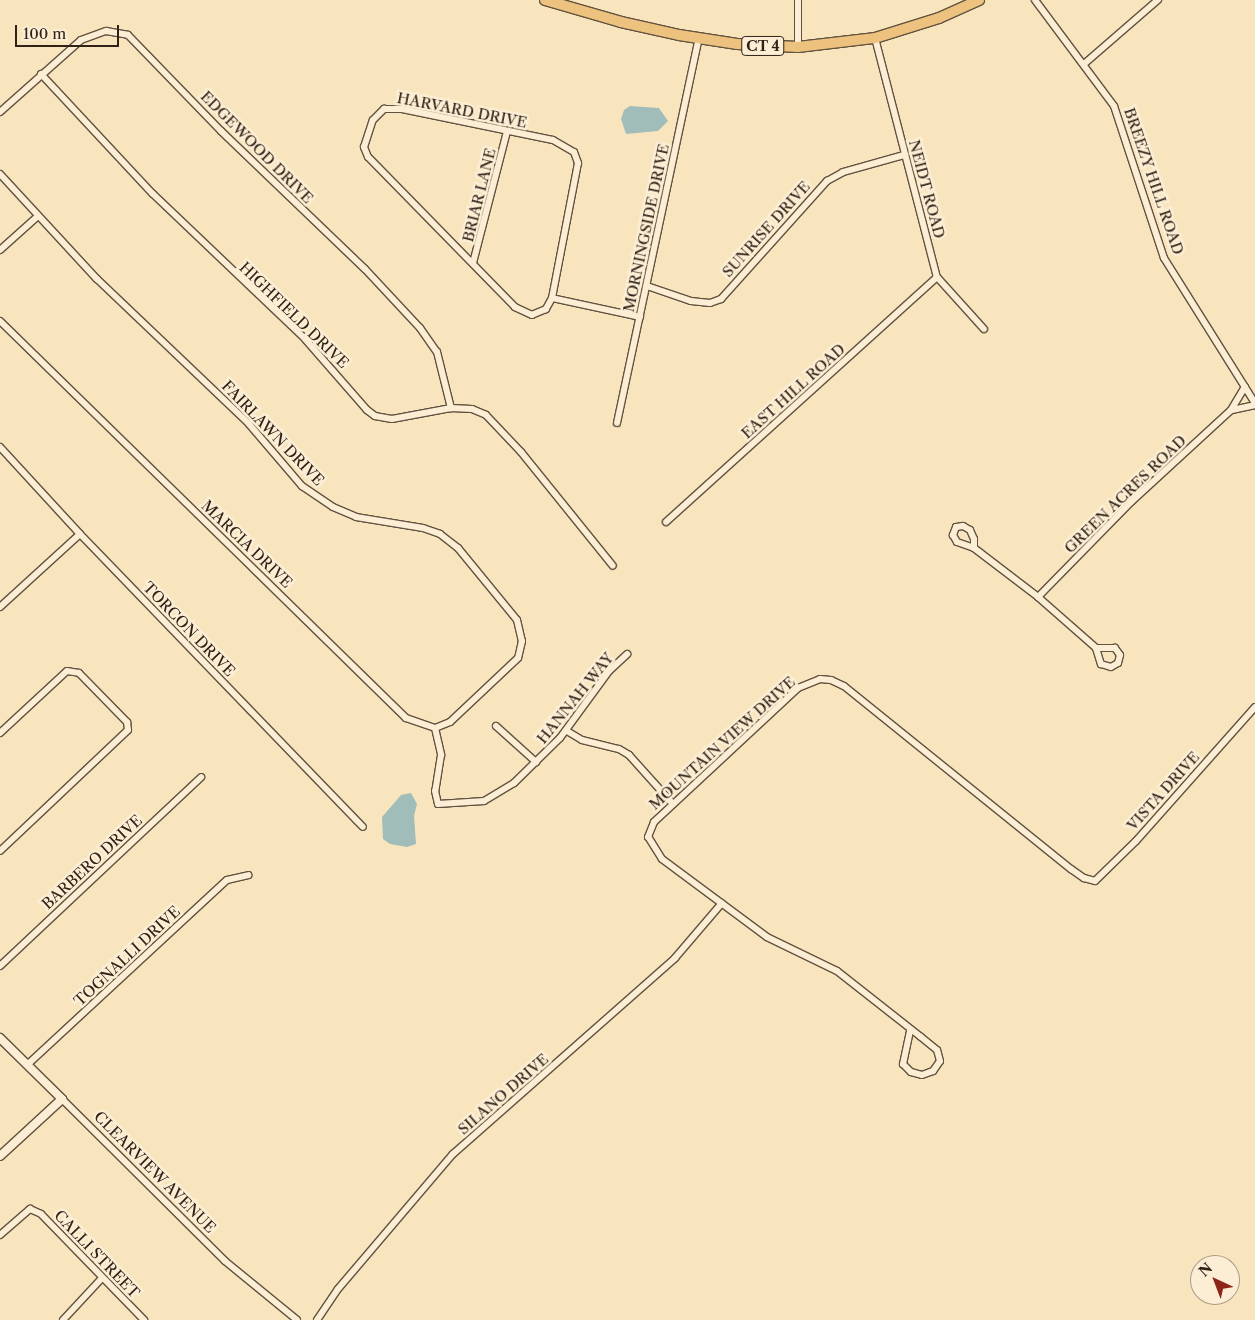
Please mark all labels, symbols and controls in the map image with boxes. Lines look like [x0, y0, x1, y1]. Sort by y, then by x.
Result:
scale bar [18, 15, 121, 47]
text: 100 m [23, 24, 66, 43]
road number: CT 4 [740, 34, 786, 58]
street label: EDGEWOOD DRIVE [197, 87, 317, 207]
street label: HARVARD DRIVE [395, 89, 529, 131]
street label: BREEZY HILL ROAD [1120, 105, 1188, 257]
street label: NEIDT ROAD [905, 137, 949, 241]
street label: MORNINGSIDE DRIVE [619, 142, 673, 314]
street label: BRIAR LANE [459, 146, 499, 244]
street label: SUNRISE DRIVE [718, 177, 814, 281]
street label: HIGHFIELD DRIVE [236, 258, 352, 372]
street label: EAST HILL ROAD [737, 340, 849, 442]
street label: FAIRLAWN DRIVE [218, 377, 328, 489]
street label: GREEN ACRES ROAD [1060, 431, 1190, 557]
street label: MARCIA DRIVE [198, 496, 296, 592]
street label: TORCON DRIVE [139, 578, 239, 680]
street label: HANNAH WAY [533, 649, 617, 747]
street label: MOUNTAIN VIEW DRIVE [645, 672, 799, 814]
street label: VISTA DRIVE [1123, 748, 1203, 834]
street label: BARBERO DRIVE [38, 811, 146, 913]
street label: TOGNALLI DRIVE [70, 902, 184, 1010]
street label: SILANO DRIVE [454, 1050, 552, 1138]
street label: CLEARVIEW AVENUE [90, 1107, 220, 1237]
street label: CALLI STREET [51, 1206, 143, 1302]
north arrow [1190, 1255, 1240, 1305]
text: N [1195, 1259, 1216, 1280]

